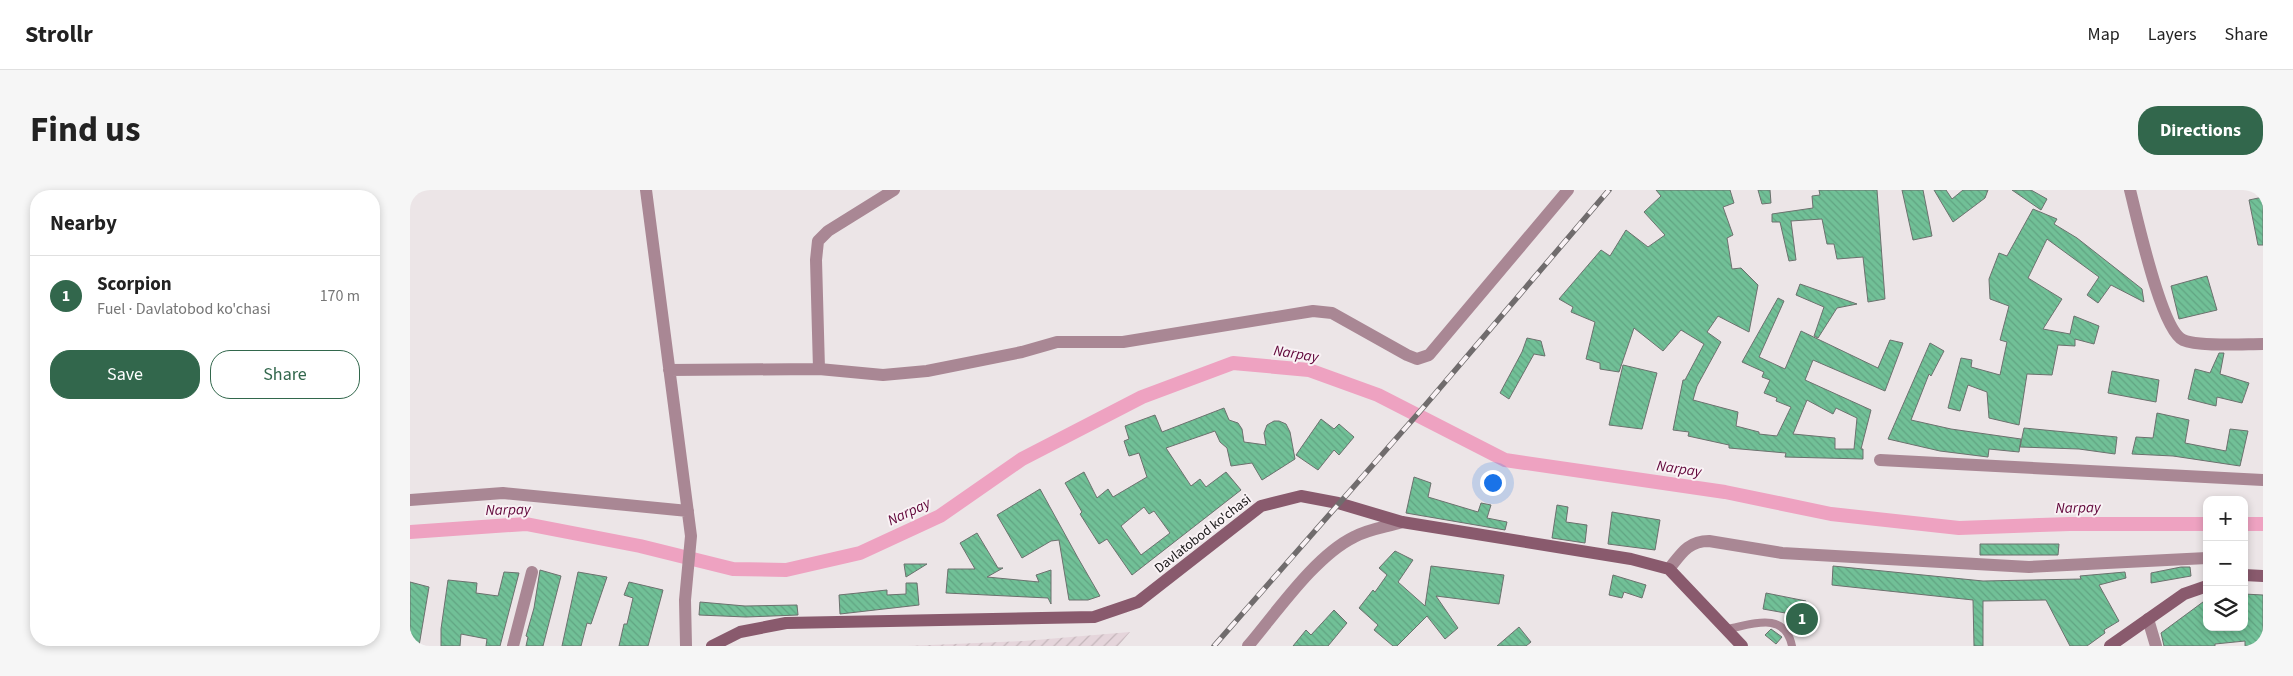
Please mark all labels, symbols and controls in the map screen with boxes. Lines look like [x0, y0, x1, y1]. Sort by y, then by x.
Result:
text: Strollr [25, 17, 93, 52]
text: Map [2088, 22, 2120, 47]
text: Layers [2148, 22, 2197, 47]
text: Share [2225, 22, 2268, 47]
text: Find us [30, 105, 140, 155]
button: Directions [2138, 106, 2263, 155]
text: Nearby [50, 208, 117, 238]
text: Scorpion [97, 271, 172, 298]
text: 1 [62, 285, 70, 307]
text: 170 m [320, 285, 360, 307]
text: Fuel · Davlatobod ko'chasi [97, 298, 271, 320]
water label: Narpay [1272, 340, 1321, 368]
button: Save [50, 350, 200, 399]
button: Share [210, 350, 360, 399]
water label: Narpay [1655, 455, 1704, 483]
your location [1480, 470, 1506, 496]
street label: Davlatobod ko'chasi [1150, 490, 1256, 578]
water label: Narpay [884, 492, 935, 531]
map controls [2203, 496, 2248, 631]
button: + [2203, 496, 2248, 541]
water label: Narpay [2055, 497, 2102, 519]
water label: Narpay [485, 499, 532, 521]
button: − [2203, 541, 2248, 586]
button: layers [2203, 586, 2248, 631]
pin: 1 [1786, 600, 1818, 638]

